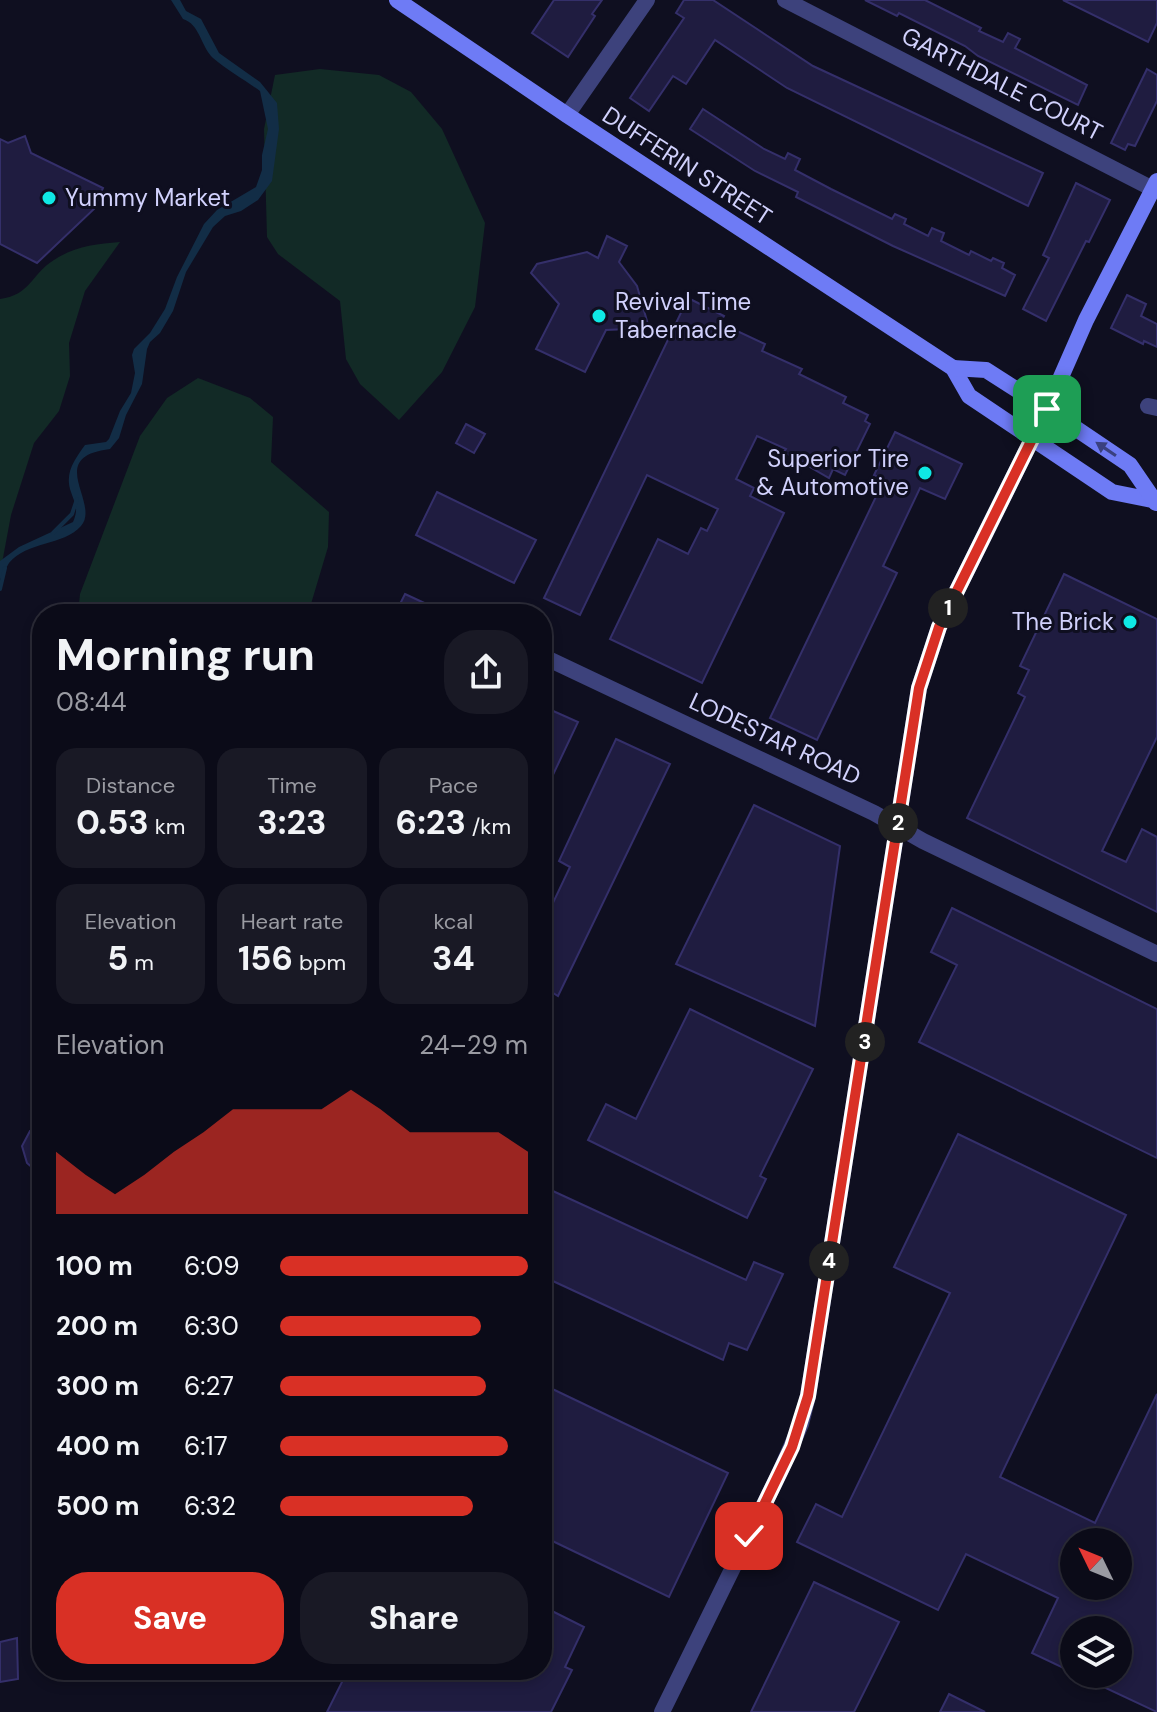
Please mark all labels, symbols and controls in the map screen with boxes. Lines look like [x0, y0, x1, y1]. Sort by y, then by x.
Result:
street label: GARTHDALE COURT [897, 20, 1108, 148]
street label: DUFFERIN STREET [597, 99, 778, 232]
place label: Yummy Market [65, 182, 230, 213]
marker: Yummy Market [40, 189, 58, 207]
place label: Revival Time Tabernacle [615, 286, 751, 345]
marker: Revival Time Tabernacle [590, 307, 608, 325]
pin [1013, 375, 1081, 443]
icon: arrive [1025, 387, 1069, 431]
one-way arrow [1095, 442, 1116, 457]
place label: Superior Tire & Automotive [756, 443, 909, 502]
marker: Superior Tire & Automotive [916, 464, 934, 482]
pin: 1 [928, 588, 968, 628]
text: 1 [944, 593, 952, 622]
place label: The Brick [1012, 606, 1114, 637]
marker: The Brick [1121, 613, 1139, 631]
text: Morning run [56, 626, 315, 684]
button: share [444, 630, 528, 714]
text: 08:44 [56, 685, 126, 719]
street label: LODESTAR ROAD [685, 685, 866, 792]
text: Distance [86, 771, 175, 800]
text: Time [267, 771, 317, 800]
text: Pace [429, 771, 478, 800]
text: 0.53 [76, 800, 149, 845]
text: 3:23 [257, 800, 327, 845]
text: 6:23 [396, 800, 466, 845]
pin: 2 [878, 803, 918, 843]
text: 2 [892, 808, 904, 837]
text: km [149, 812, 185, 841]
text: /km [466, 812, 511, 841]
text: Elevation [85, 907, 177, 936]
text: Heart rate [241, 907, 343, 936]
text: kcal [433, 907, 473, 936]
text: 5 [107, 936, 129, 981]
text: 156 [238, 936, 293, 981]
text: 34 [432, 936, 475, 981]
text: m [129, 948, 154, 977]
text: bpm [293, 948, 346, 977]
pin: 3 [845, 1022, 885, 1062]
text: 3 [858, 1027, 872, 1056]
text: Elevation [56, 1028, 164, 1062]
text: 24–29 m [419, 1028, 528, 1062]
pin: 4 [809, 1241, 849, 1281]
text: 4 [822, 1246, 836, 1275]
text: 100 m [56, 1249, 133, 1283]
text: 6:09 [184, 1249, 240, 1283]
text: 200 m [56, 1309, 138, 1343]
text: 6:30 [184, 1309, 239, 1343]
text: 300 m [56, 1369, 139, 1403]
text: 6:27 [184, 1369, 234, 1403]
text: 400 m [56, 1429, 140, 1463]
text: 6:17 [184, 1429, 228, 1463]
text: 500 m [56, 1489, 139, 1523]
text: 6:32 [184, 1489, 236, 1523]
pin [715, 1502, 783, 1570]
icon: check [727, 1514, 771, 1558]
north arrow [1060, 1528, 1132, 1600]
map controls [1060, 1528, 1132, 1688]
button: Save [56, 1572, 284, 1664]
button: Share [300, 1572, 528, 1664]
button: layers [1060, 1616, 1132, 1688]

